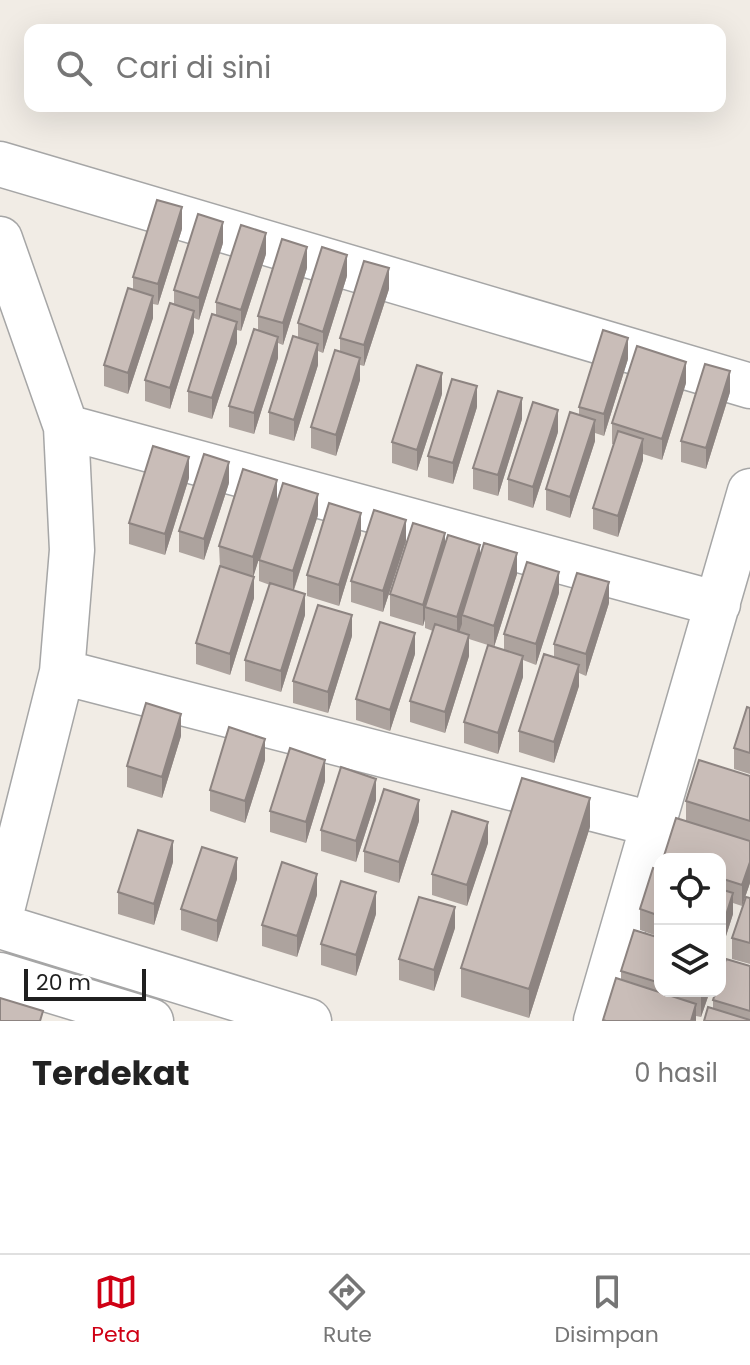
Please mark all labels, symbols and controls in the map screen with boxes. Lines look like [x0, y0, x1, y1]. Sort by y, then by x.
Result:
search box [24, 24, 726, 112]
icon: search [52, 46, 96, 90]
text: Cari di sini [116, 46, 271, 89]
map controls [654, 853, 726, 997]
button: locate [654, 853, 726, 925]
button: layers [654, 925, 726, 997]
scale bar [24, 965, 146, 1001]
text: 20 m [36, 967, 91, 998]
text: Terdekat [32, 1049, 190, 1097]
text: 0 hasil [634, 1055, 718, 1091]
tab: Peta [91, 1270, 140, 1351]
tab: Rute [323, 1270, 372, 1351]
tab: Disimpan [554, 1270, 659, 1351]

